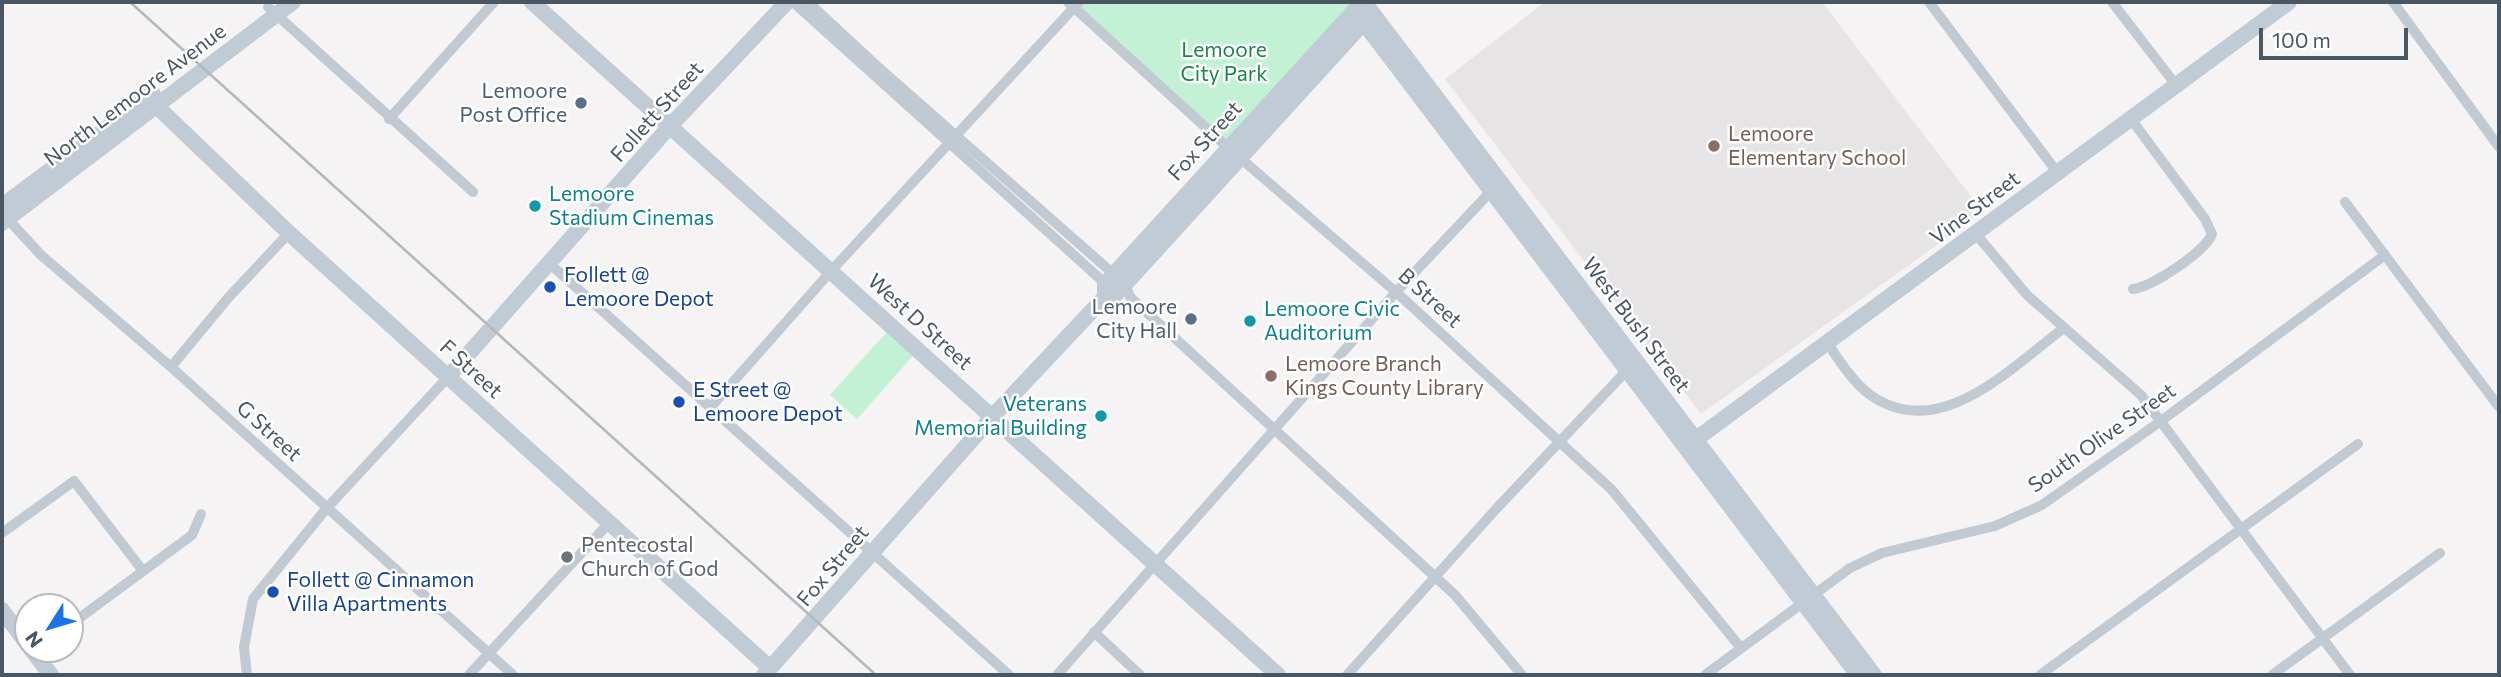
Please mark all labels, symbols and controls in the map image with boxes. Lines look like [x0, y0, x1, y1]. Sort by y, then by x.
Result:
scale bar [2263, 14, 2412, 58]
street label: North Lemoore Avenue [39, 18, 231, 172]
text: 100 m [2272, 27, 2331, 52]
park label: Lemoore City Park [1180, 37, 1268, 87]
street label: Follett Street [605, 57, 709, 167]
place label: Lemoore Post Office [460, 78, 567, 128]
marker: Lemoore Post Office [573, 95, 589, 111]
street label: Fox Street [1163, 96, 1247, 186]
place label: Lemoore Elementary School [1728, 121, 1906, 171]
marker: Lemoore Elementary School [1706, 138, 1722, 154]
street label: Vine Street [1925, 166, 2025, 250]
place label: Lemoore Stadium Cinemas [549, 181, 714, 231]
marker: Lemoore Stadium Cinemas [527, 198, 543, 214]
street label: West Bush Street [1577, 252, 1695, 398]
place label: Follett @ Lemoore Depot [564, 262, 714, 312]
street label: B Street [1393, 263, 1467, 333]
street label: West D Street [863, 268, 977, 376]
marker: Follett @ Lemoore Depot [542, 279, 558, 295]
place label: Lemoore City Hall [1091, 294, 1177, 344]
place label: Lemoore Civic Auditorium [1264, 296, 1400, 346]
marker: Lemoore City Hall [1183, 311, 1199, 327]
marker: Lemoore Civic Auditorium [1242, 313, 1258, 329]
street label: F Street [435, 334, 507, 404]
place label: Lemoore Branch Kings County Library [1285, 351, 1484, 401]
marker: Lemoore Branch Kings County Library [1263, 368, 1279, 384]
place label: E Street @ Lemoore Depot [693, 377, 843, 427]
street label: South Olive Street [2024, 378, 2180, 498]
place label: Veterans Memorial Building [914, 391, 1087, 441]
marker: E Street @ Lemoore Depot [671, 394, 687, 410]
street label: G Street [231, 395, 307, 467]
marker: Veterans Memorial Building [1093, 408, 1109, 424]
street label: Fox Street [792, 520, 874, 612]
place label: Pentecostal Church of God [581, 532, 718, 582]
marker: Pentecostal Church of God [559, 549, 575, 565]
place label: Follett @ Cinnamon Villa Apartments [287, 567, 474, 617]
marker: Follett @ Cinnamon Villa Apartments [265, 584, 281, 600]
north arrow [14, 593, 84, 663]
text: N [20, 627, 47, 652]

